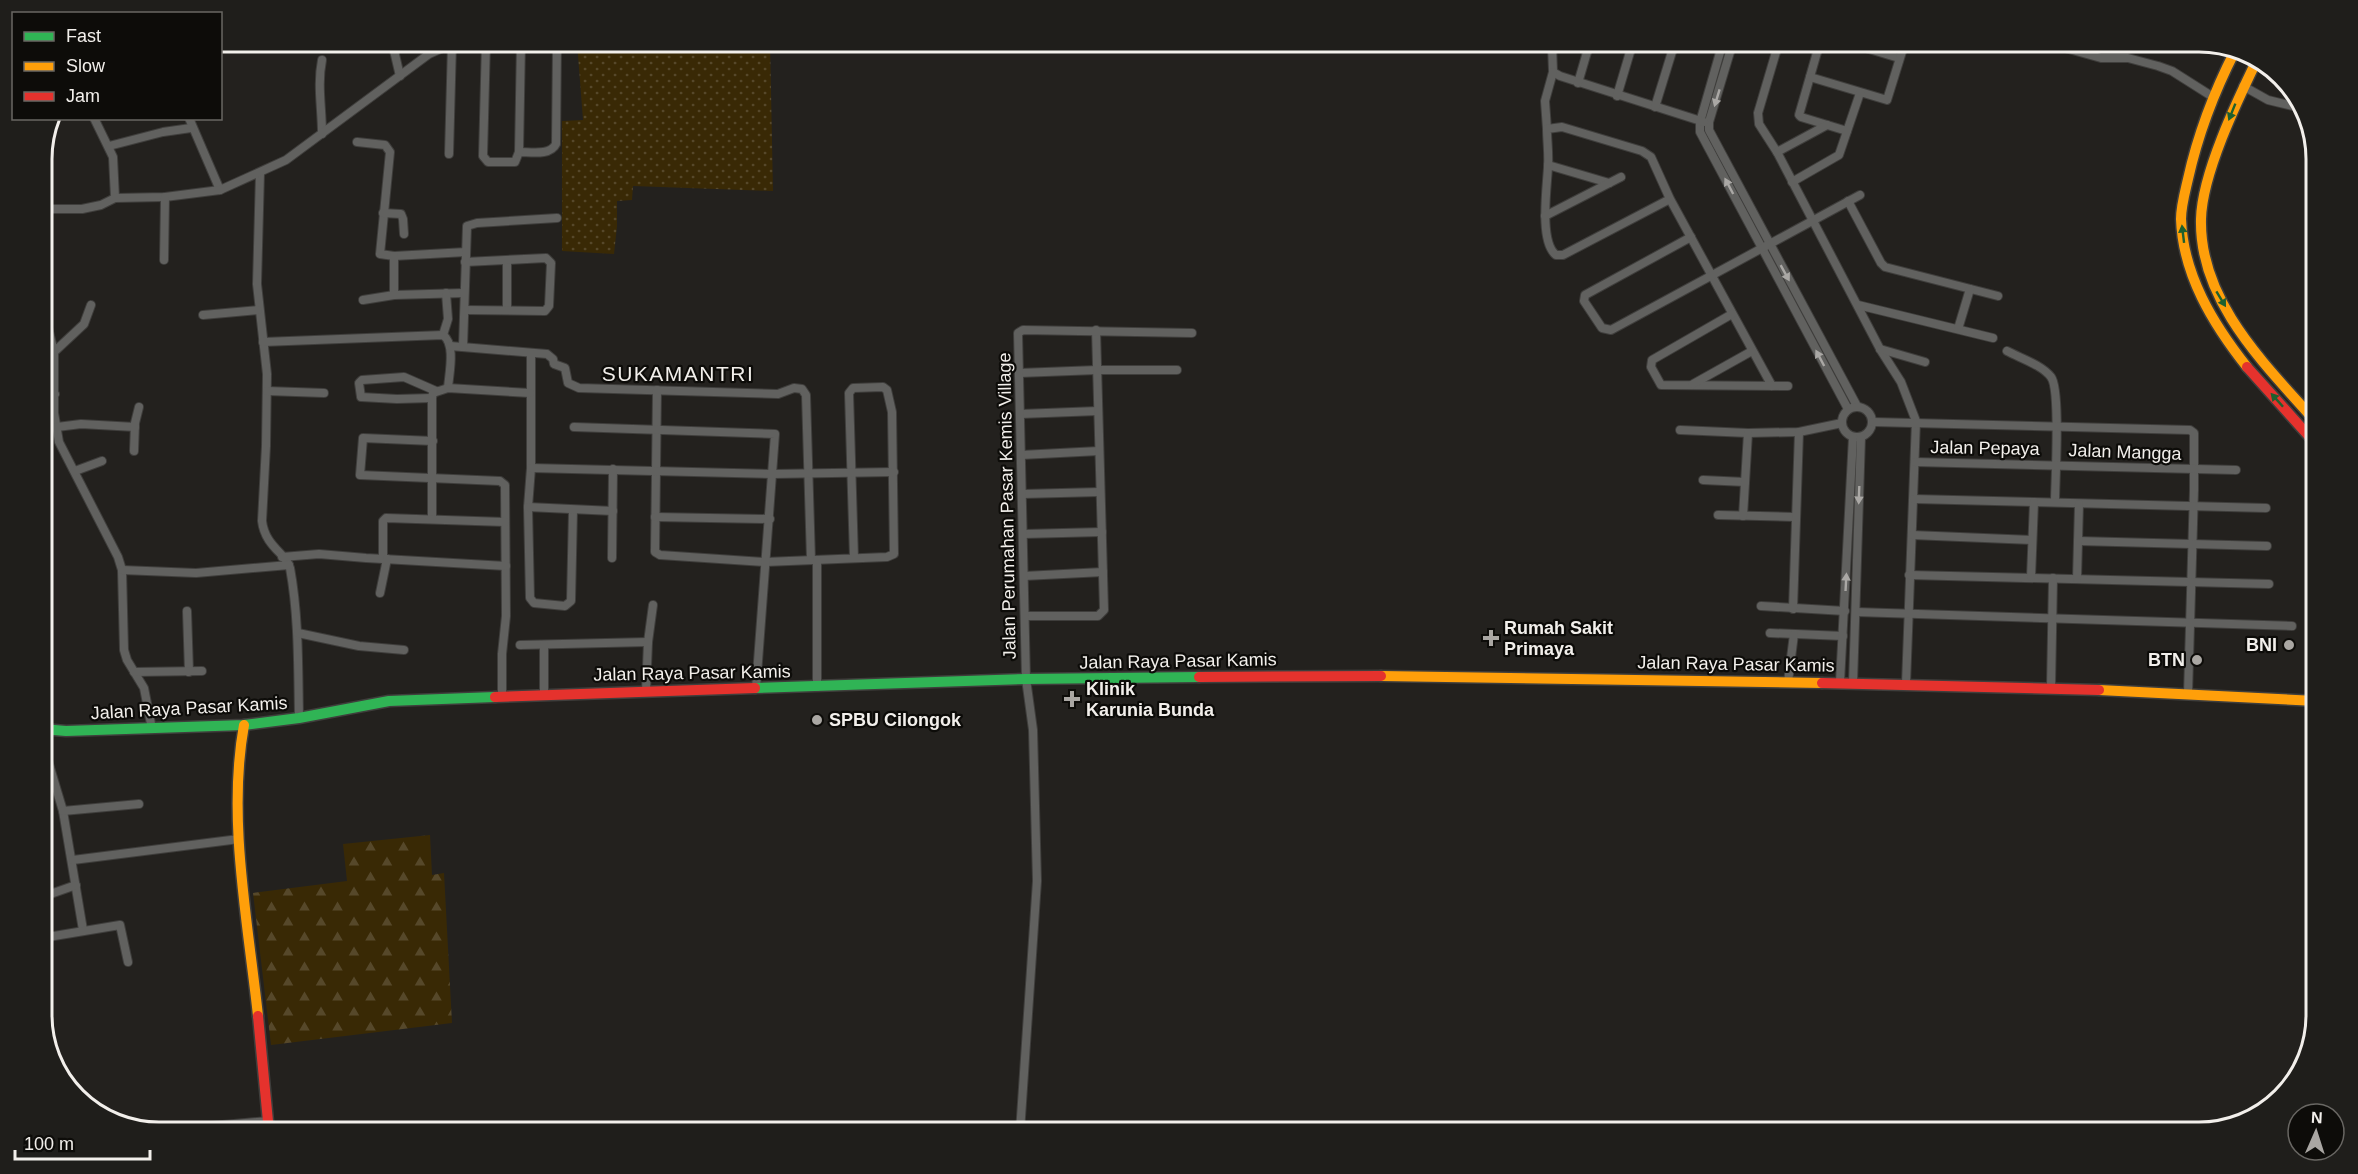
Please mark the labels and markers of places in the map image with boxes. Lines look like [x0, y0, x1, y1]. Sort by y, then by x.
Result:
place label: Rumah Sakit Primaya [1504, 618, 1613, 659]
marker: Rumah Sakit Primaya [1482, 629, 1500, 647]
place label: BNI [2246, 635, 2277, 655]
marker: BNI [2282, 638, 2296, 652]
place label: BTN [2148, 650, 2185, 670]
marker: BTN [2190, 653, 2204, 667]
place label: Klinik Karunia Bunda [1086, 679, 1215, 720]
marker: Klinik Karunia Bunda [1063, 690, 1081, 708]
place label: SPBU Cilongok [829, 710, 962, 730]
marker: SPBU Cilongok [810, 713, 824, 727]

